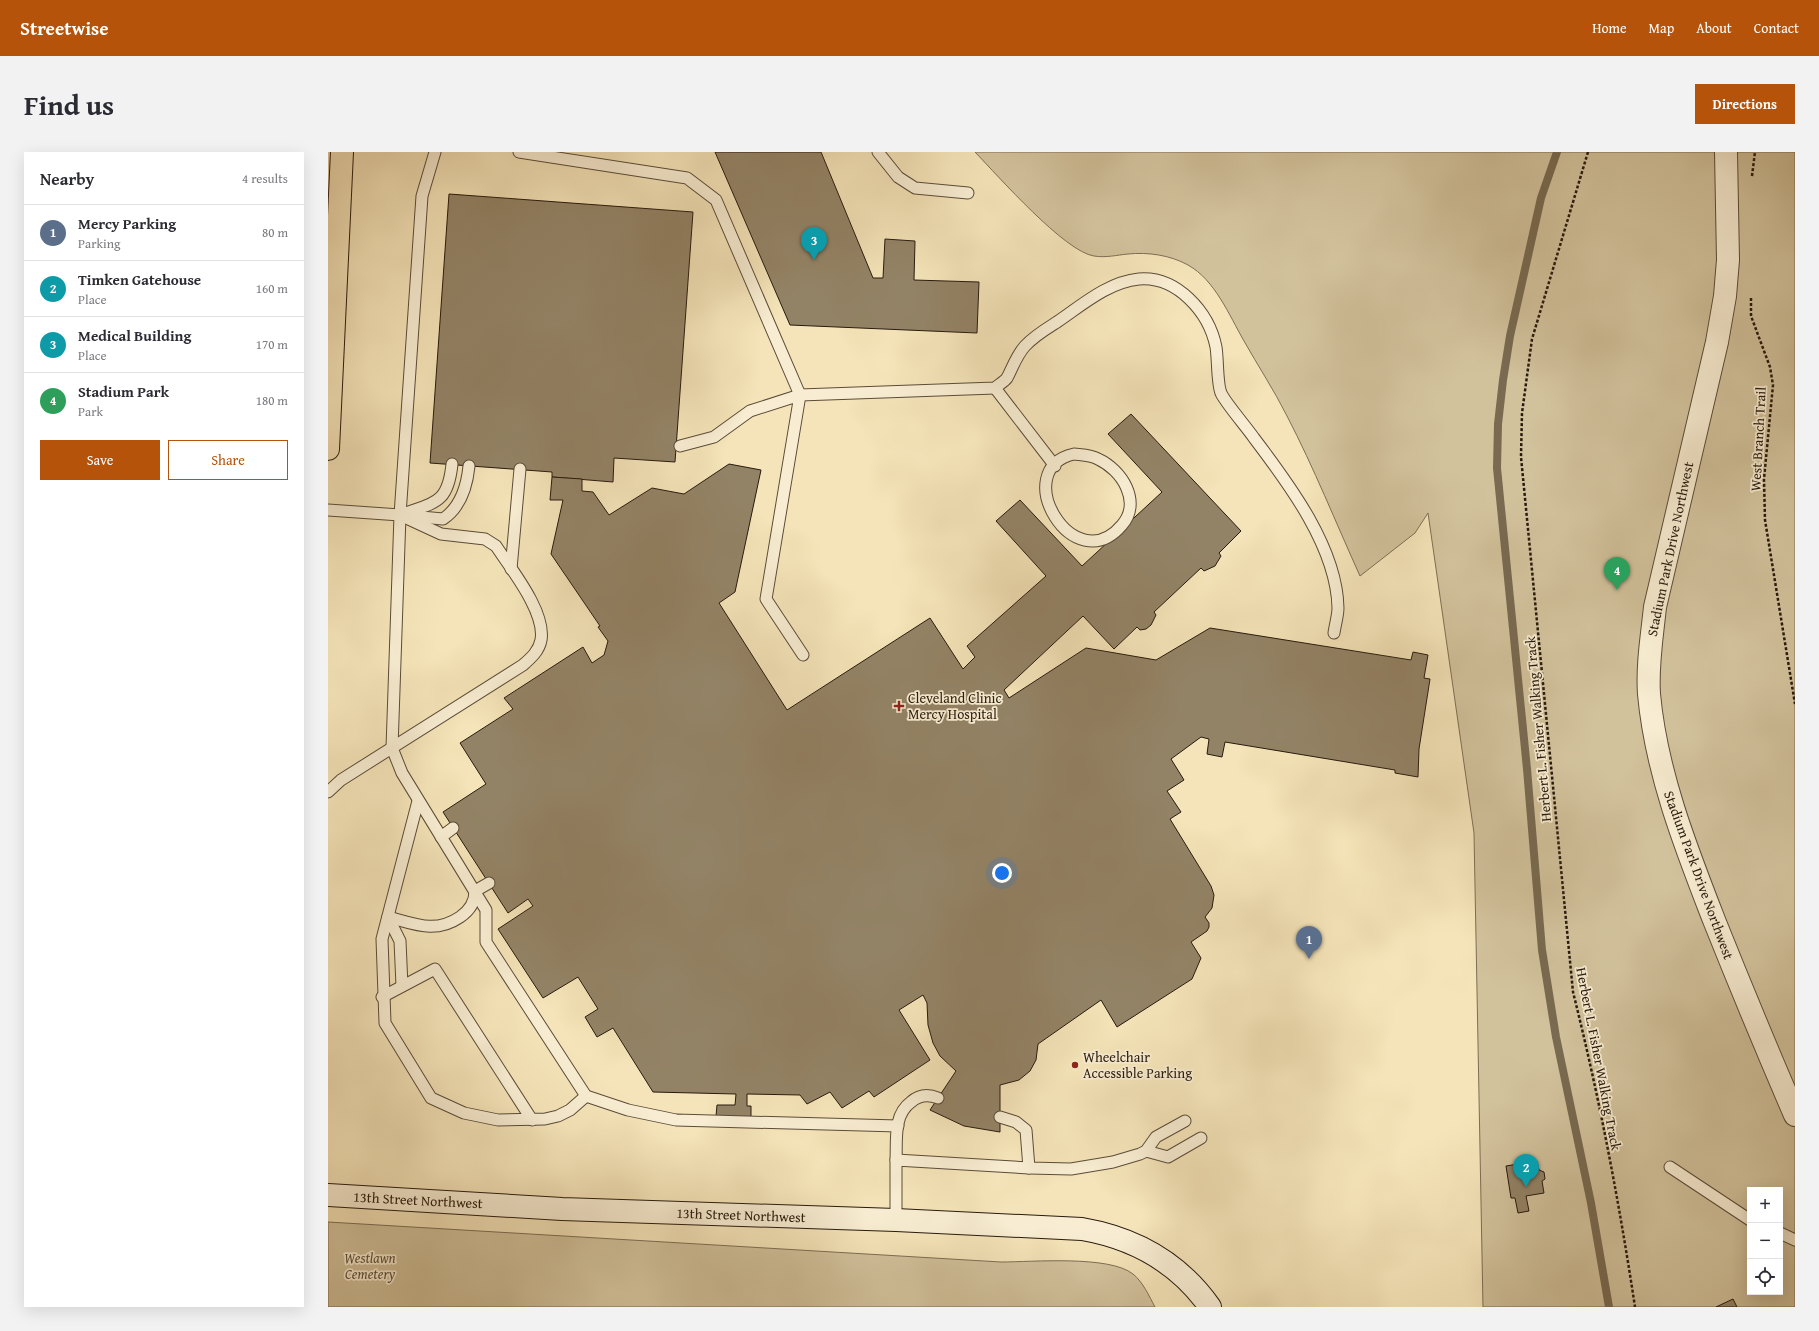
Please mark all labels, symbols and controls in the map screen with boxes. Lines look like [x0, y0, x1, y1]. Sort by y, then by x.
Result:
text: Streetwise [20, 14, 109, 42]
text: Home [1592, 18, 1627, 38]
text: Map [1649, 18, 1674, 38]
text: About [1696, 18, 1732, 38]
text: Contact [1754, 18, 1799, 38]
text: Find us [24, 84, 114, 125]
button: Directions [1695, 84, 1795, 124]
text: Nearby [40, 166, 94, 191]
text: 4 results [242, 169, 288, 188]
text: Mercy Parking [78, 213, 176, 234]
text: 1 [50, 223, 56, 242]
text: 80 m [262, 223, 288, 242]
pin: 3 [801, 227, 827, 260]
text: Parking [78, 234, 121, 253]
text: Timken Gatehouse [78, 269, 201, 290]
text: 2 [50, 279, 56, 298]
text: 160 m [256, 279, 288, 298]
text: Place [78, 290, 107, 309]
text: Medical Building [78, 325, 191, 346]
text: 3 [50, 335, 56, 354]
text: 170 m [256, 335, 288, 354]
text: Place [78, 346, 107, 365]
text: Stadium Park [78, 381, 169, 402]
street label: West Branch Trail [1745, 386, 1771, 492]
text: 4 [50, 391, 56, 410]
text: 180 m [256, 391, 288, 410]
text: Park [78, 402, 103, 421]
button: Save [40, 440, 160, 480]
button: Share [168, 440, 288, 480]
street label: Stadium Park Drive Northwest [1642, 460, 1698, 638]
pin: 4 [1604, 557, 1630, 590]
street label: Herbert L. Fisher Walking Track [1520, 634, 1556, 823]
place label: Cleveland Clinic Mercy Hospital [908, 688, 1002, 724]
marker: Cleveland Clinic Mercy Hospital [893, 700, 905, 712]
street label: Stadium Park Drive Northwest [1659, 788, 1739, 962]
your location [992, 863, 1012, 883]
pin: 1 [1296, 926, 1322, 959]
street label: Herbert L. Fisher Walking Track [1571, 966, 1627, 1153]
place label: Wheelchair Accessible Parking [1083, 1047, 1192, 1083]
marker: Wheelchair Accessible Parking [1070, 1060, 1080, 1070]
pin: 2 [1513, 1154, 1539, 1187]
street label: 13th Street Northwest [353, 1187, 483, 1213]
map controls [1747, 1187, 1783, 1295]
button: + [1747, 1187, 1783, 1223]
street label: 13th Street Northwest [676, 1203, 806, 1227]
button: − [1747, 1223, 1783, 1259]
park label: Westlawn Cemetery [344, 1248, 396, 1284]
button: locate [1747, 1259, 1783, 1295]

